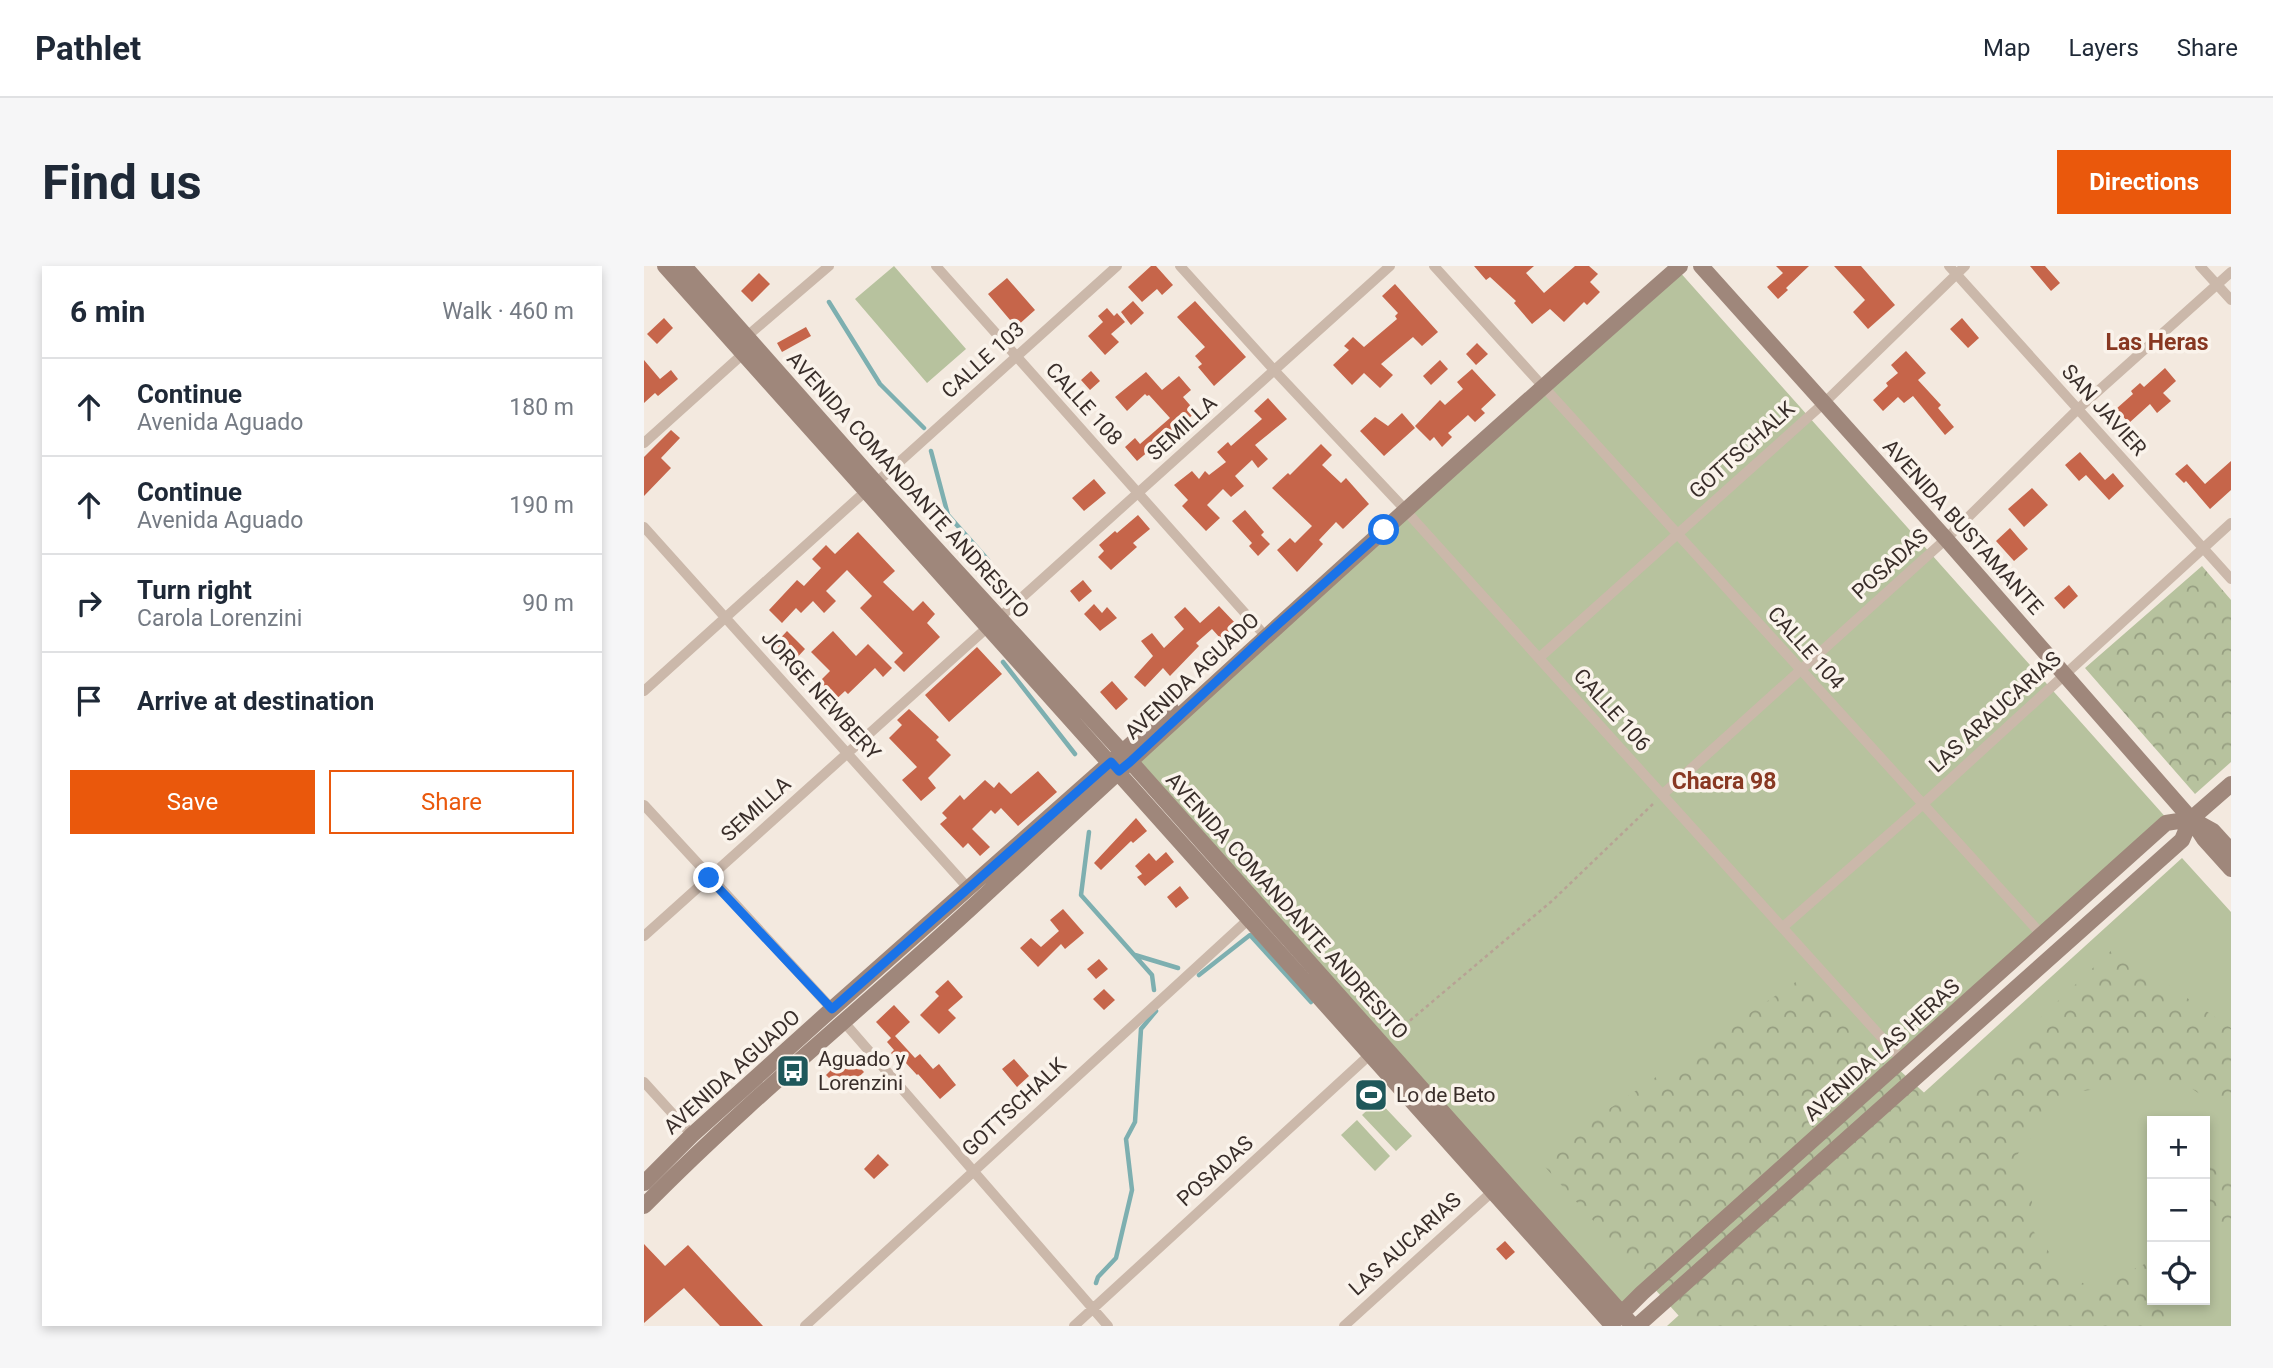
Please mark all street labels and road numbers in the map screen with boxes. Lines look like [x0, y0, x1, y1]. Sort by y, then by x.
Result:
street label: CALLE 103 [937, 317, 1029, 403]
street label: AVENIDA COMANDANTE ANDRESITO [782, 347, 1034, 623]
street label: CALLE 108 [1041, 358, 1127, 450]
street label: SAN JAVIER [2057, 359, 2151, 461]
street label: SEMILLA [1142, 390, 1222, 465]
street label: GOTTSCHALK [1685, 396, 1800, 503]
street label: AVENIDA BUSTAMANTE [1878, 435, 2048, 620]
street label: POSADAS [1847, 524, 1933, 604]
street label: CALLE 104 [1763, 602, 1849, 694]
street label: AVENIDA AGUADO [1120, 608, 1264, 744]
street label: JORGE NEWBERY [757, 625, 886, 765]
street label: LAS ARAUCARIAS [1924, 647, 2066, 777]
street label: CALLE 106 [1569, 664, 1655, 756]
street label: AVENIDA COMANDANTE ANDRESITO [1161, 768, 1413, 1044]
street label: SEMILLA [716, 771, 796, 846]
street label: AVENIDA LAS HERAS [1800, 974, 1964, 1126]
street label: AVENIDA AGUADO [659, 1005, 805, 1139]
street label: GOTTSCHALK [957, 1052, 1071, 1161]
street label: POSADAS [1172, 1131, 1258, 1211]
street label: LAS AUCARIAS [1344, 1187, 1466, 1301]

